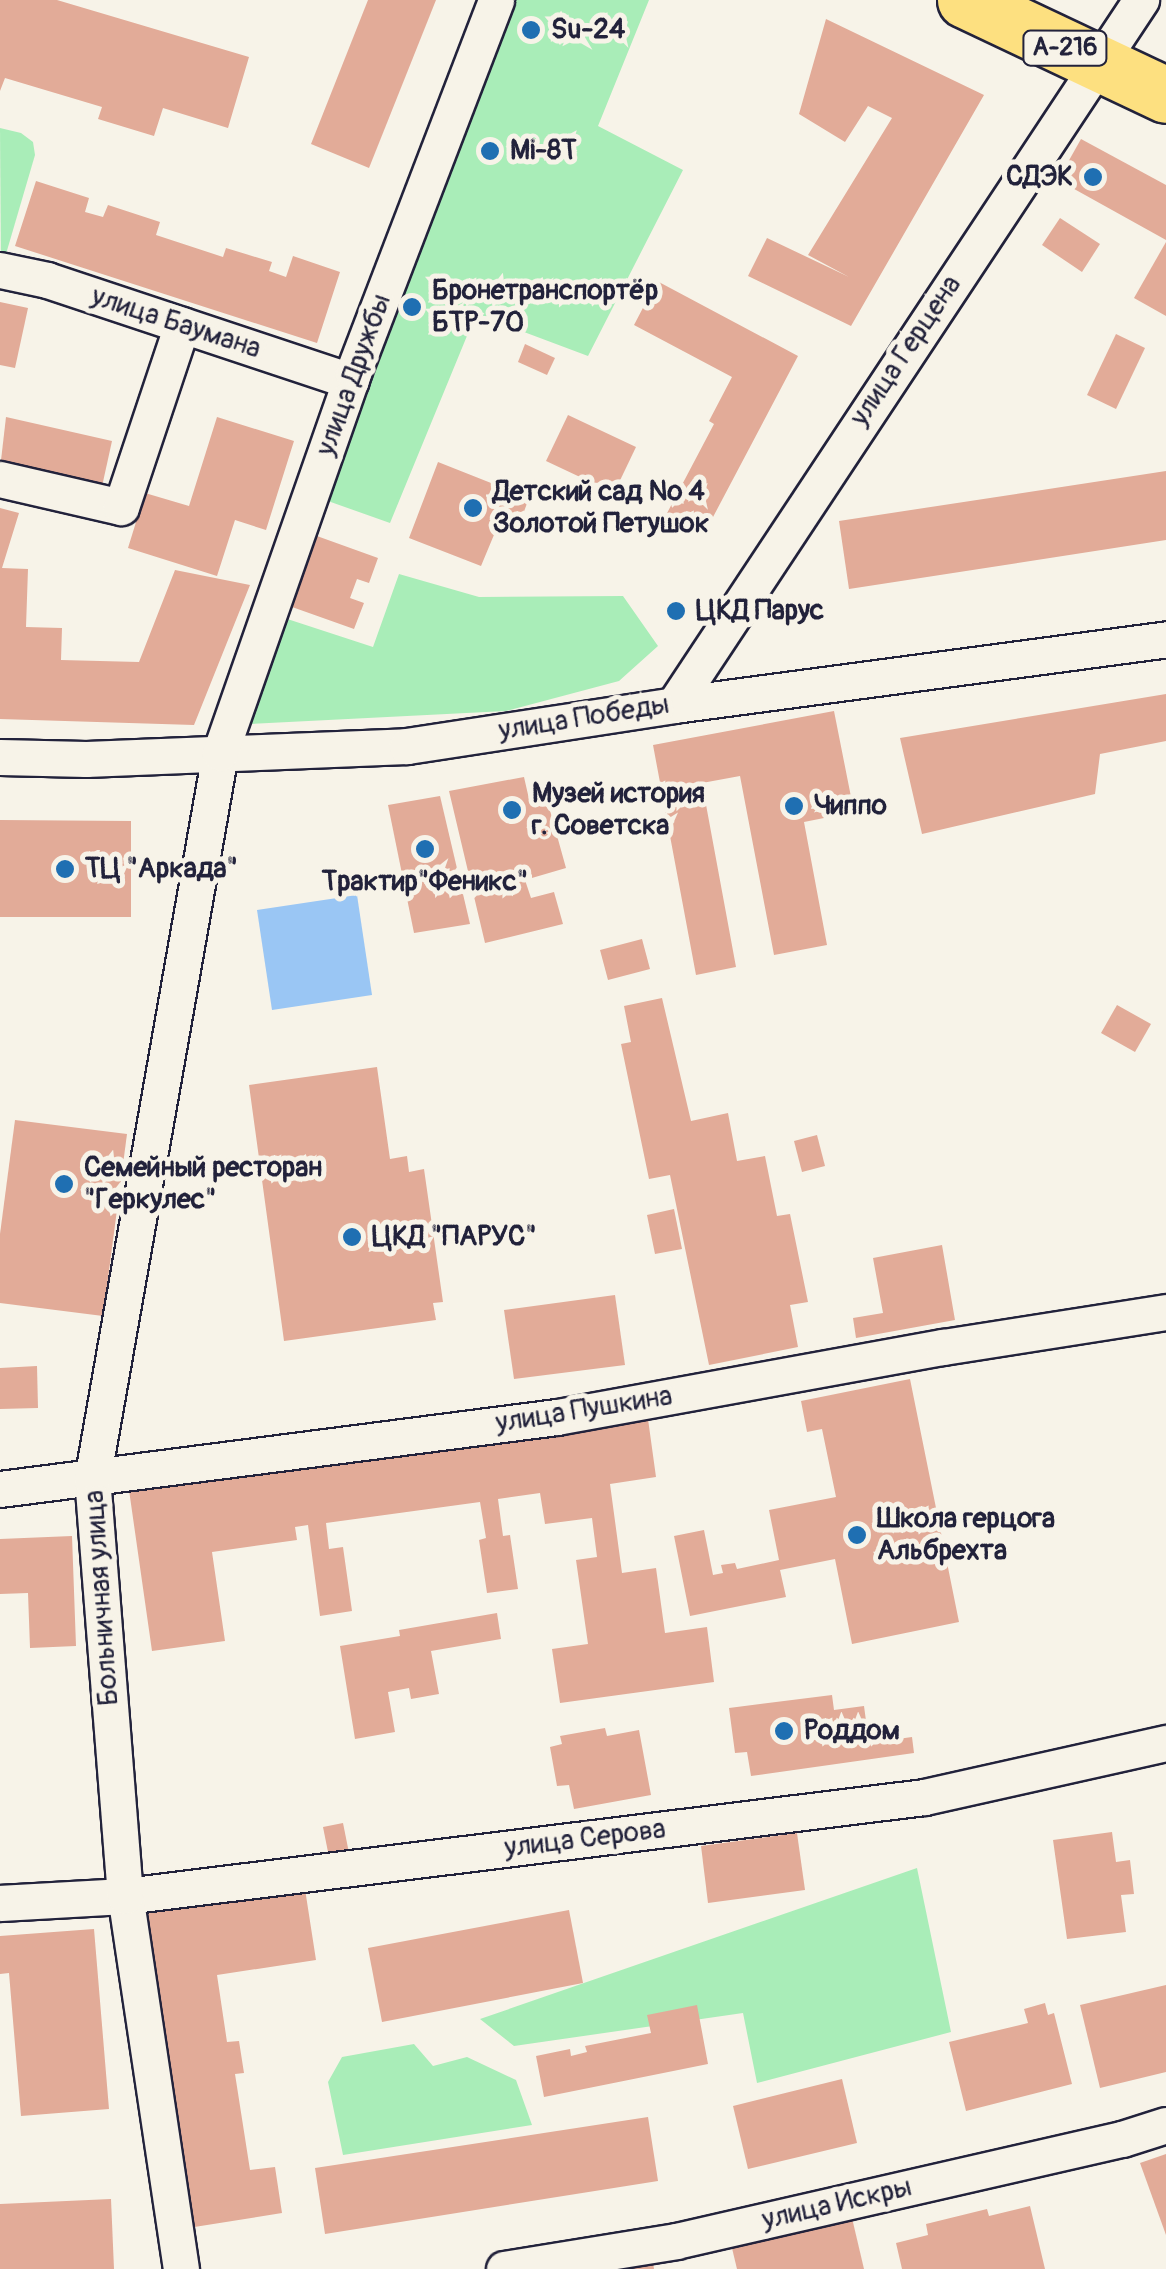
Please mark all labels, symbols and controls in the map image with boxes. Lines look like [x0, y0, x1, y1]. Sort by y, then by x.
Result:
place label: Su-24 [551, 13, 625, 47]
marker: Su-24 [520, 19, 542, 41]
road number: А-216 [1020, 28, 1110, 68]
place label: Mi-8T [510, 134, 577, 168]
marker: Mi-8T [479, 140, 501, 162]
place label: СДЭК [1006, 160, 1073, 194]
marker: СДЭК [1082, 166, 1104, 188]
street label: улица Герцена [843, 269, 969, 433]
place label: Бронетранспортёр БТР-70 [432, 274, 658, 340]
street label: улица Баумана [87, 280, 265, 366]
street label: улица Дружбы [309, 289, 399, 461]
marker: Бронетранспортёр БТР-70 [401, 296, 423, 318]
place label: Детский сад № 4 Золотой Петушок [493, 475, 709, 541]
marker: Детский сад № 4 Золотой Петушок [462, 497, 484, 519]
place label: ЦКД Парус [696, 594, 824, 628]
marker: ЦКД Парус [665, 600, 687, 622]
street label: улица Победы [496, 688, 672, 748]
place label: Музей история г. Советска [532, 777, 705, 843]
place label: Чиппо [814, 789, 887, 823]
marker: Чиппо [783, 795, 805, 817]
marker: Музей история г. Советска [501, 799, 523, 821]
marker: Трактир"Феникс" [414, 838, 436, 860]
place label: ТЦ "Аркада" [85, 852, 238, 886]
marker: ТЦ "Аркада" [54, 858, 76, 880]
place label: Трактир"Феникс" [322, 865, 528, 899]
place label: Семейный ресторан "Геркулес" [84, 1151, 322, 1217]
marker: Семейный ресторан "Геркулес" [53, 1173, 75, 1195]
place label: ЦКД "ПАРУС" [372, 1220, 537, 1254]
marker: ЦКД "ПАРУС" [341, 1226, 363, 1248]
street label: улица Пушкина [493, 1379, 675, 1441]
street label: Больничная улица [78, 1489, 126, 1707]
place label: Школа герцога Альбрехта [877, 1502, 1055, 1568]
marker: Школа герцога Альбрехта [846, 1524, 868, 1546]
place label: Роддом [804, 1714, 900, 1748]
marker: Роддом [773, 1720, 795, 1742]
street label: улица Серова [503, 1812, 667, 1866]
street label: улица Искры [759, 2170, 915, 2238]

